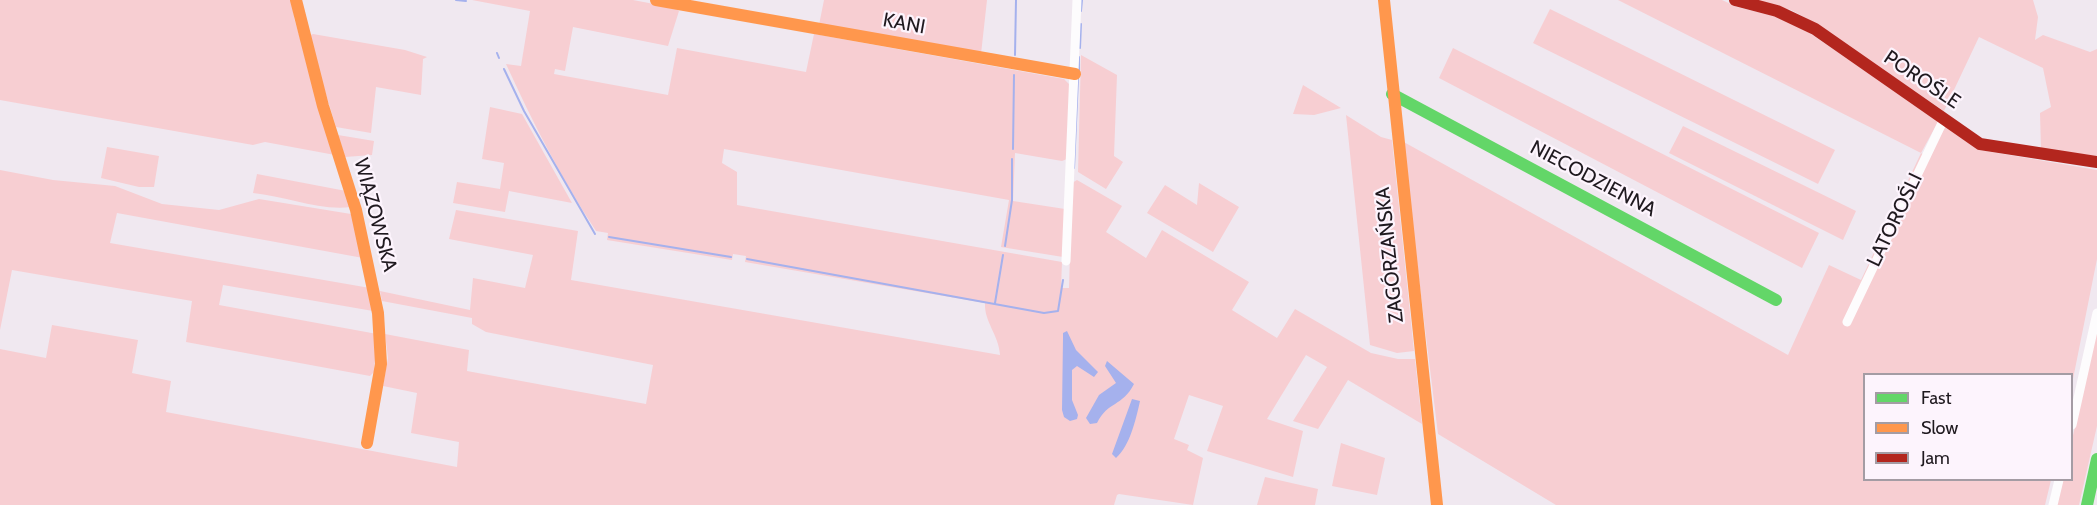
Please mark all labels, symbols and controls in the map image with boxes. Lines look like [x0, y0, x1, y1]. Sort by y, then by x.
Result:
street label: KANI [881, 8, 927, 40]
street label: POROŚLE [1879, 46, 1965, 114]
street label: NIECODZIENNA [1526, 136, 1660, 222]
street label: WIĄZOWSKA [348, 156, 402, 274]
street label: LATOROŚLI [1862, 169, 1928, 271]
street label: ZAGÓRZAŃSKA [1371, 186, 1409, 324]
legend [1863, 373, 2073, 481]
text: Fast [1921, 387, 1952, 409]
text: Slow [1921, 417, 1958, 439]
text: Jam [1921, 447, 1950, 469]

